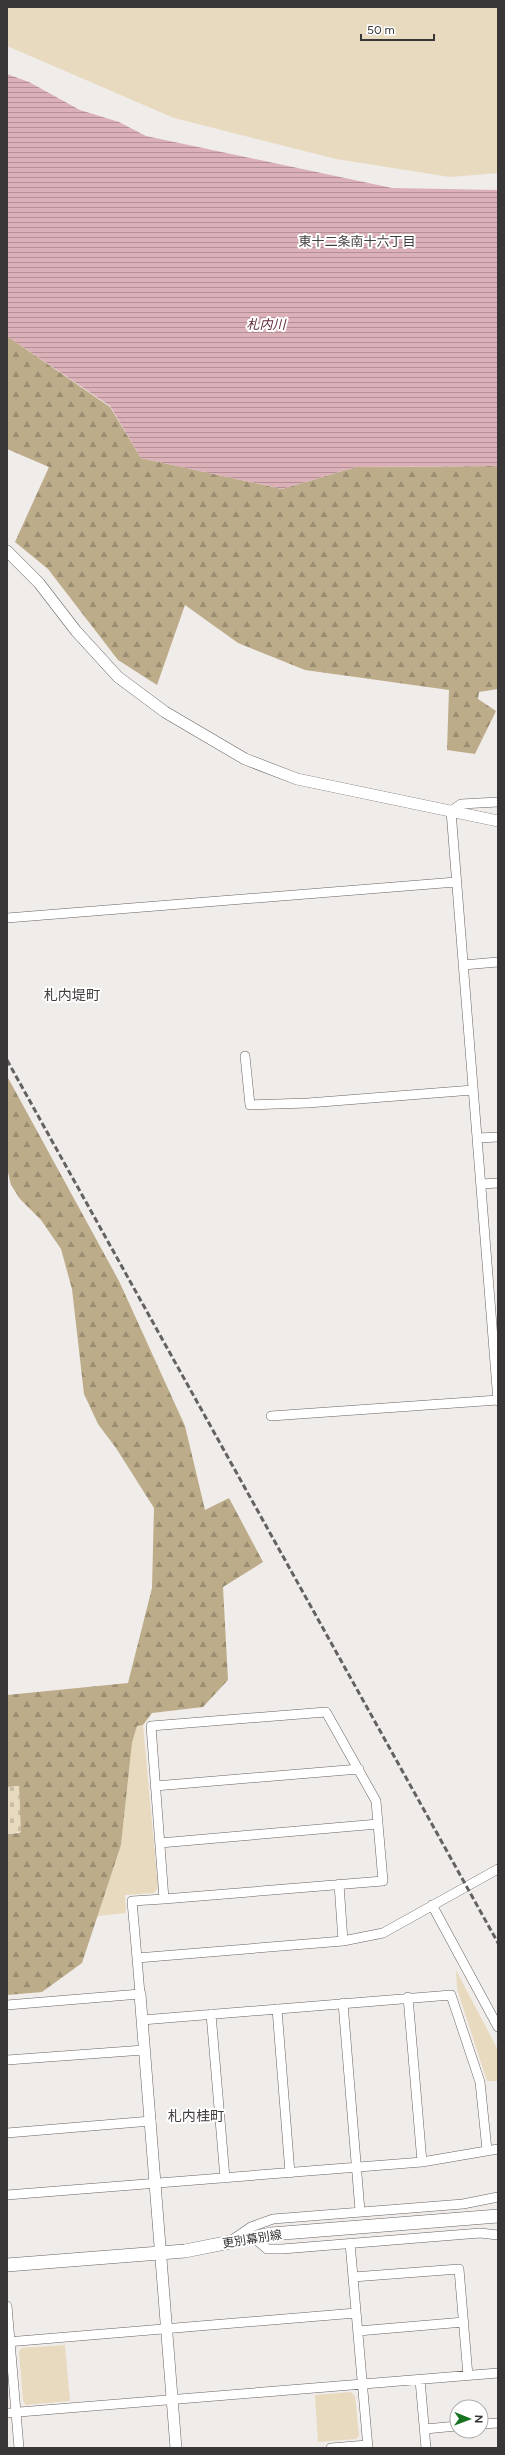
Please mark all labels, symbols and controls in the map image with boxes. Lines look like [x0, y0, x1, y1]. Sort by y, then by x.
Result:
scale bar [361, 16, 434, 42]
text: 50 m [367, 23, 395, 37]
district label: 東十二条南十六丁目 [298, 234, 416, 249]
water label: 札内川 [246, 317, 287, 332]
district label: 札内堤町 [44, 987, 100, 1004]
district label: 札内桂町 [168, 2108, 224, 2125]
street label: 更別幕別線 [221, 2227, 283, 2251]
north arrow [449, 2399, 489, 2439]
text: N [472, 2415, 485, 2424]

